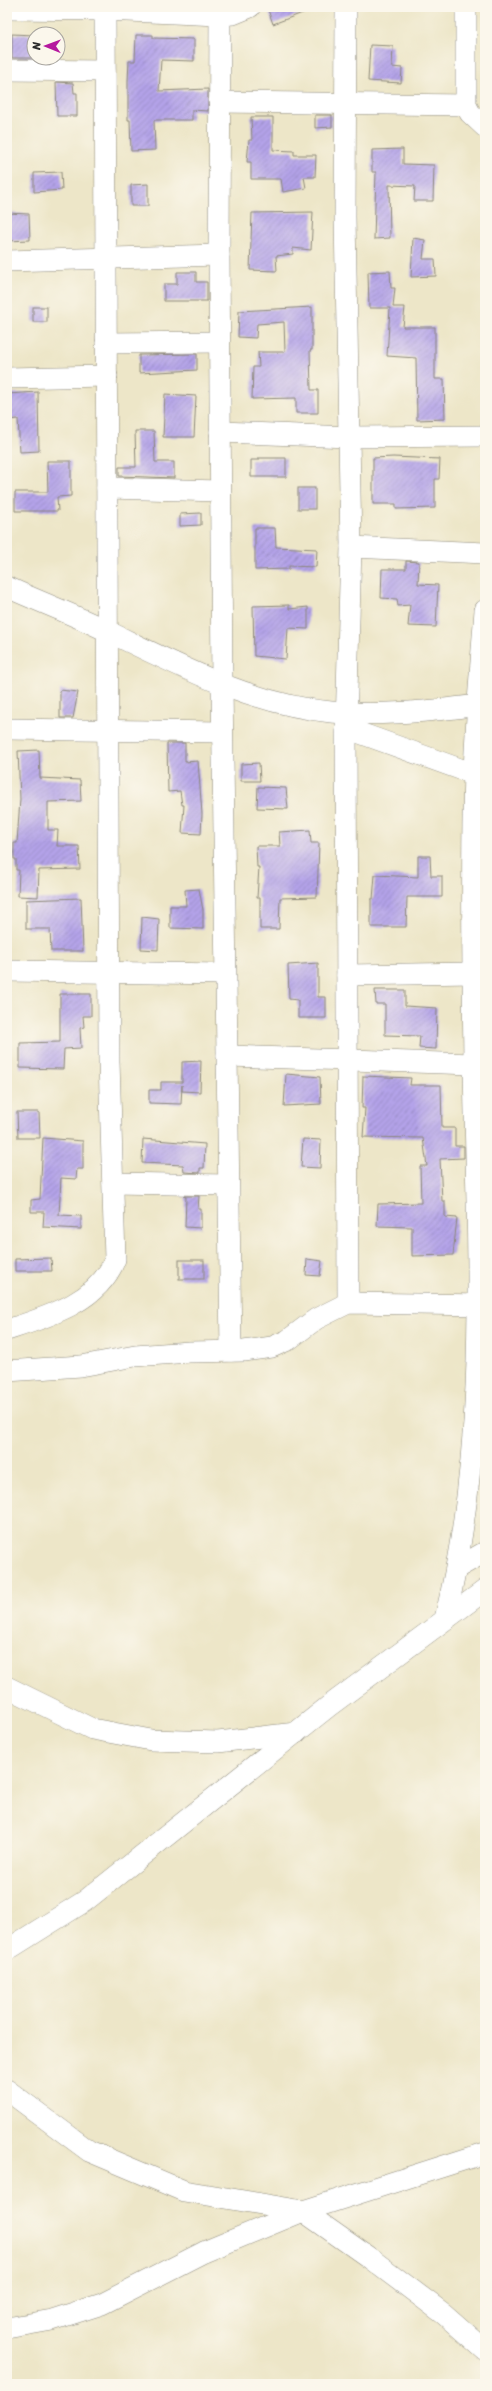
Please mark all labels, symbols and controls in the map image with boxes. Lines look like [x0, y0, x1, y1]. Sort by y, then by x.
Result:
north arrow [26, 26, 66, 66]
text: N [27, 41, 46, 51]

